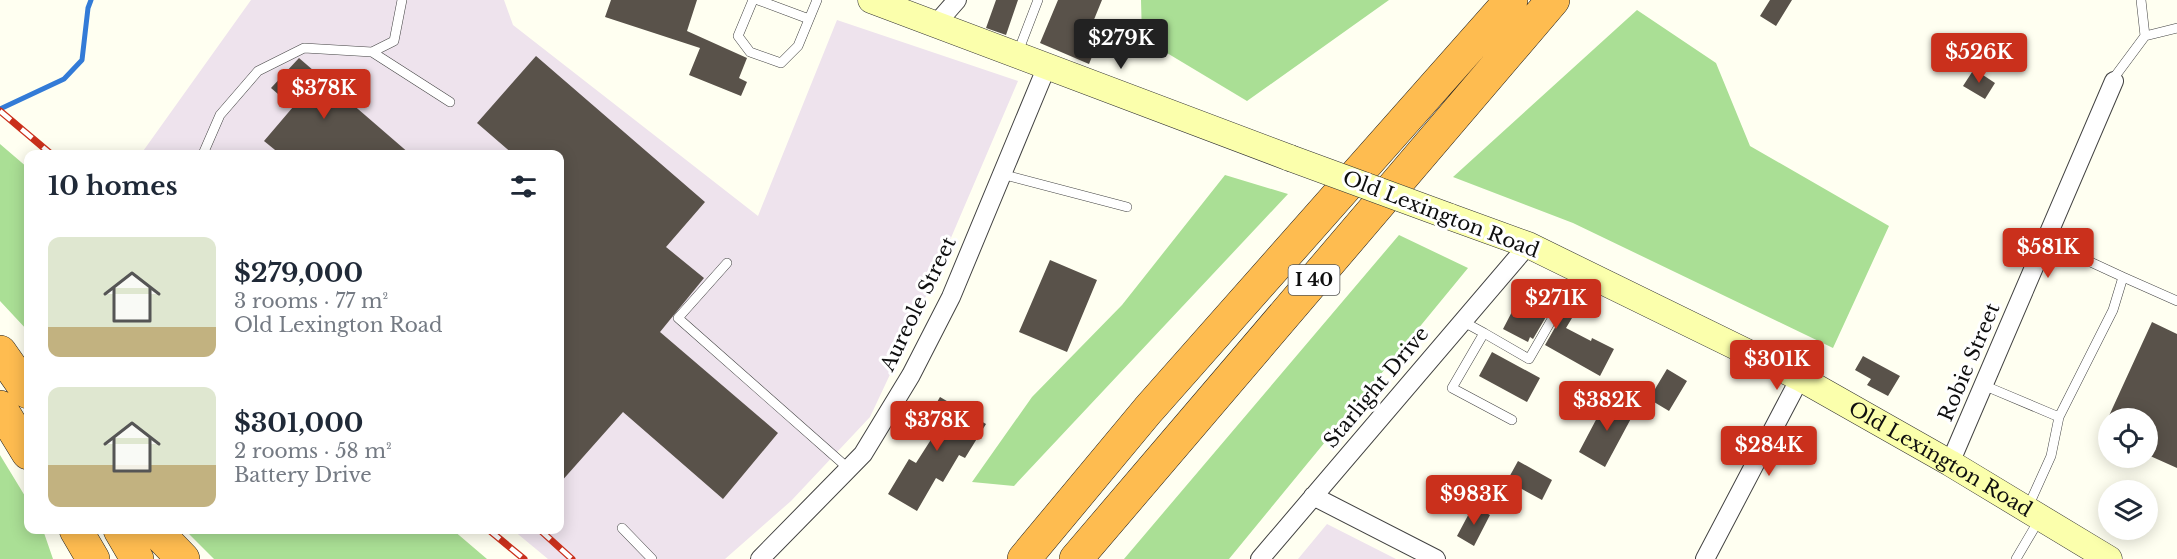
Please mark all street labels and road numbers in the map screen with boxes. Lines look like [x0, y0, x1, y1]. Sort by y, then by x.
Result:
street label: Old Lexington Road [1339, 165, 1543, 263]
street label: Aureole Street [875, 233, 961, 376]
road number: I 40 [1288, 265, 1340, 295]
street label: Robie Street [1933, 299, 2005, 425]
street label: Starlight Drive [1318, 322, 1434, 452]
street label: Old Lexington Road [1844, 396, 2037, 522]

